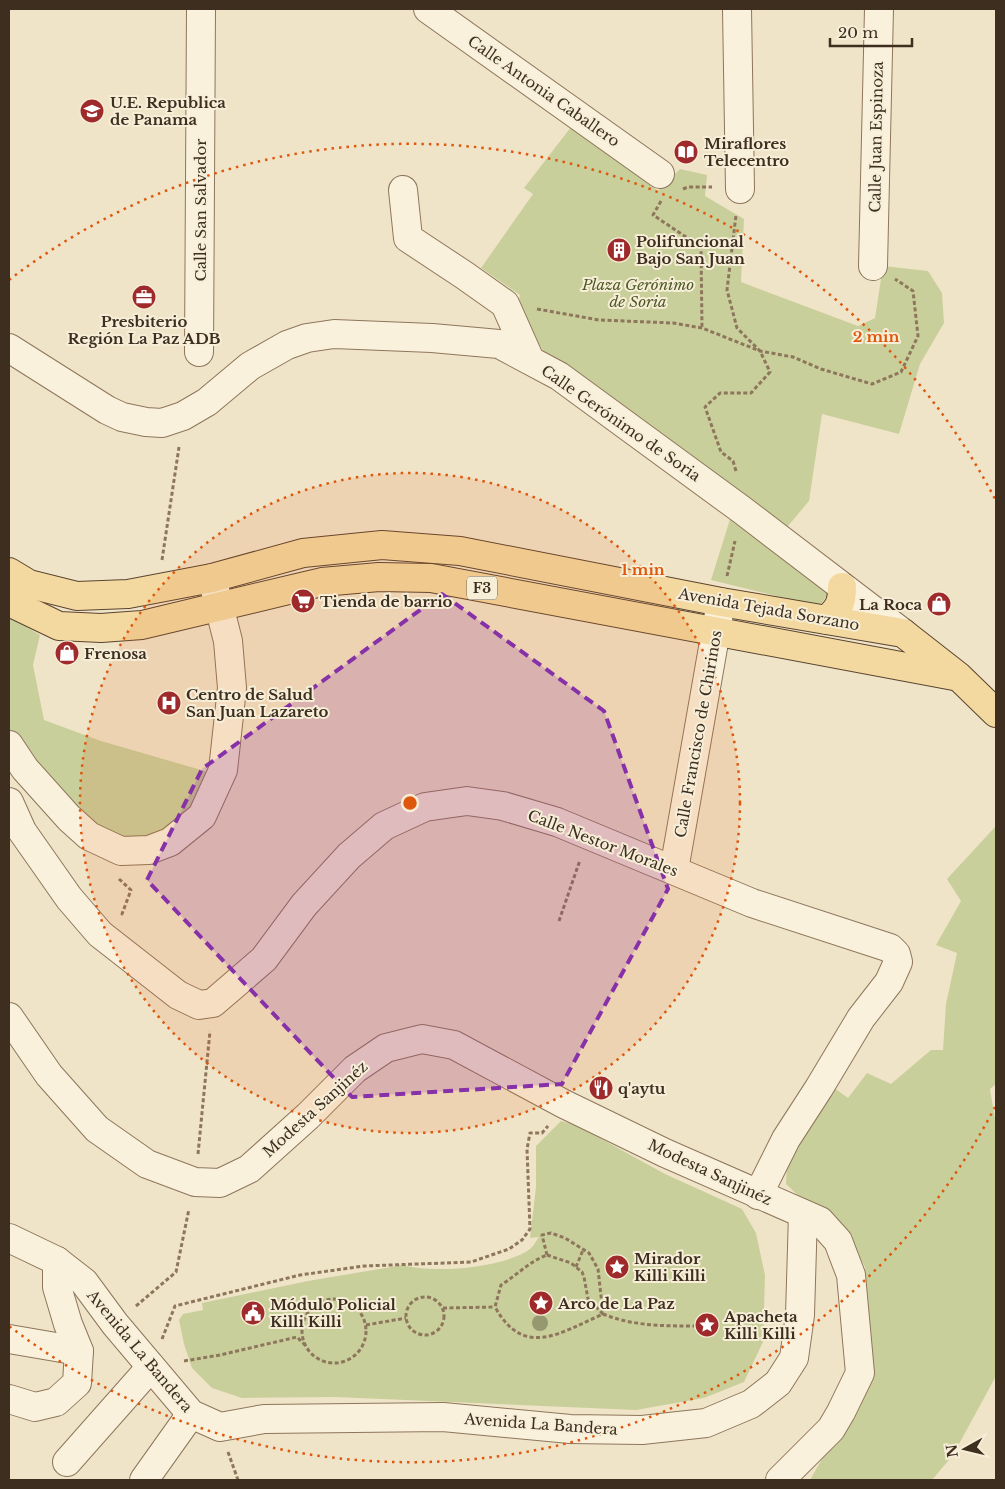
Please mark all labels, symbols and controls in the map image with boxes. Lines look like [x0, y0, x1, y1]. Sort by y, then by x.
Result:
scale bar [830, 15, 912, 47]
text: 20 m [838, 23, 878, 42]
street label: Calle Antonia Caballero [464, 31, 624, 151]
street label: Calle Juan Espinoza [865, 61, 887, 213]
place label: U.E. Republica de Panama [110, 93, 226, 129]
school or university icon: U.E. Republica de Panama [79, 98, 105, 124]
place label: Miraflores Telecentro [704, 134, 789, 170]
street label: Calle San Salvador [191, 138, 210, 281]
library icon: Miraflores Telecentro [673, 139, 699, 165]
place label: Polifuncional Bajo San Juan [636, 232, 745, 268]
building icon: Polifuncional Bajo San Juan [606, 237, 632, 263]
park label: Plaza Gerónimo de Soria [581, 275, 694, 311]
office icon: Presbiterio Región La Paz ADB [131, 284, 157, 310]
place label: Presbiterio Región La Paz ADB [67, 312, 221, 348]
text: 2 min [853, 327, 899, 346]
street label: Calle Gerónimo de Soria [538, 361, 705, 486]
text: 1 min [621, 560, 665, 579]
road number: F3 [467, 576, 497, 600]
street label: Avenida Tejada Sorzano [676, 584, 861, 634]
supermarket icon: Tienda de barrio [290, 588, 316, 614]
shop icon: La Roca [926, 591, 952, 617]
place label: Tienda de barrio [320, 592, 453, 611]
place label: La Roca [859, 595, 922, 614]
street label: Calle Francisco de Chirinos [670, 628, 726, 839]
shop icon: Frenosa [54, 640, 80, 666]
place label: Frenosa [84, 644, 147, 663]
place label: Centro de Salud San Juan Lazareto [186, 685, 328, 721]
hospital icon: Centro de Salud San Juan Lazareto [156, 690, 182, 716]
centre of rings [401, 794, 419, 812]
street label: Calle Nestor Morales [525, 806, 681, 881]
street label: Modesta Sanjinéz [259, 1057, 371, 1161]
restaurant icon: q'aytu [588, 1075, 614, 1101]
place label: q'aytu [618, 1079, 666, 1098]
street label: Modesta Sanjinéz [645, 1135, 775, 1209]
place label: Mirador Killi Killi [634, 1249, 706, 1285]
place icon: Mirador Killi Killi [604, 1254, 630, 1280]
street label: Avenida La Bandera [83, 1285, 197, 1417]
place icon: Arco de La Paz [528, 1290, 554, 1316]
place label: Arco de La Paz [557, 1294, 675, 1313]
place label: Módulo Policial Killi Killi [270, 1295, 396, 1331]
public building icon: Módulo Policial Killi Killi [240, 1300, 266, 1326]
place label: Apacheta Killi Killi [723, 1307, 798, 1343]
place icon: Apacheta Killi Killi [694, 1312, 720, 1338]
street label: Avenida La Bandera [463, 1409, 619, 1439]
north arrow [940, 1424, 990, 1474]
text: N [942, 1443, 962, 1459]

